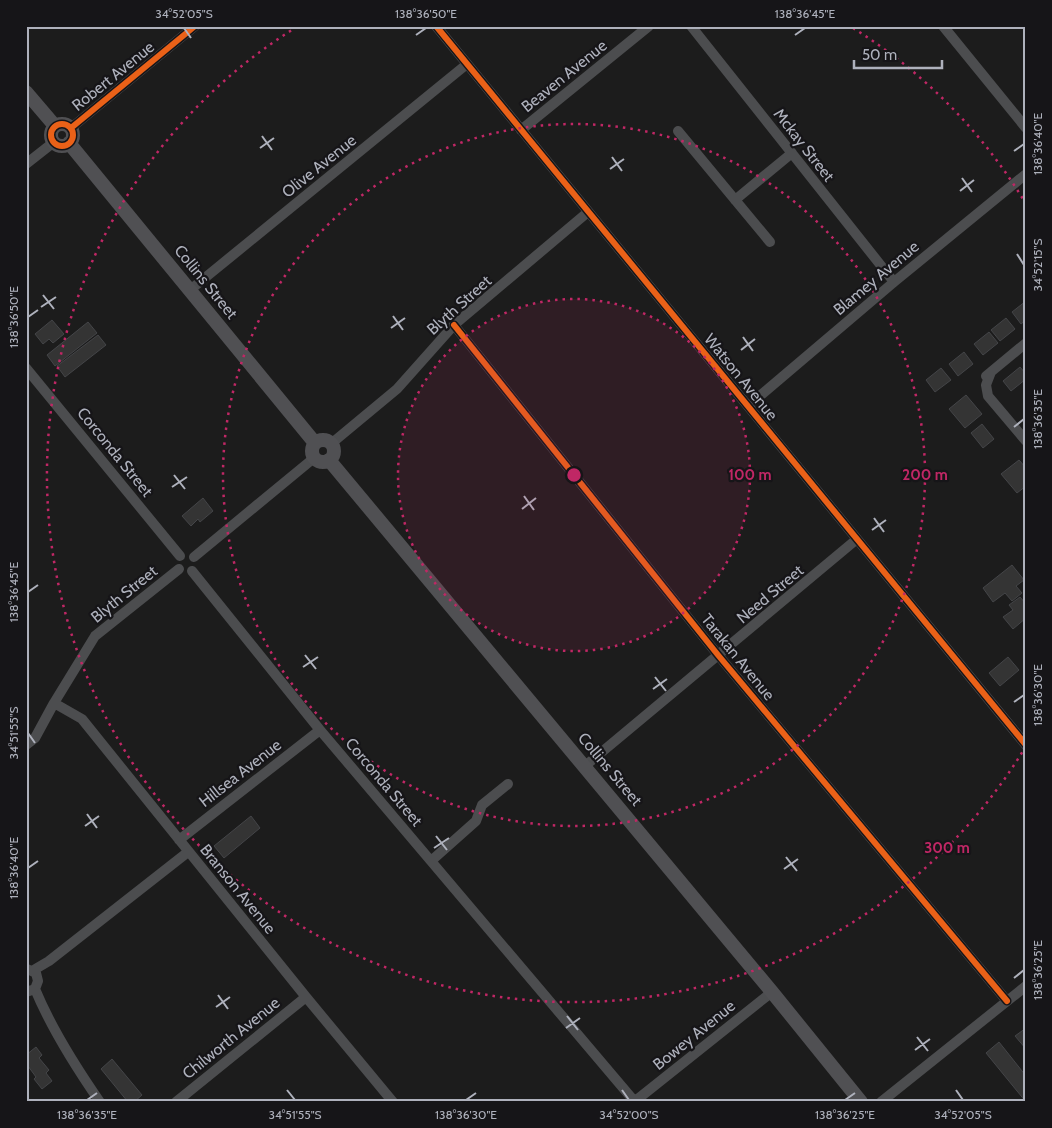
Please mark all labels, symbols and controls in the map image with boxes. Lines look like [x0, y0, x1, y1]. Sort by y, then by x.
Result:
text: 34°52'05"S [155, 6, 213, 21]
text: 138°36'50"E [395, 6, 457, 21]
text: 138°36'45"E [775, 6, 835, 21]
street label: Beaven Avenue [517, 36, 611, 116]
street label: Robert Avenue [68, 37, 158, 115]
scale bar [854, 38, 942, 70]
text: 50 m [862, 46, 897, 64]
street label: Mckay Street [770, 105, 839, 186]
text: 138°36'40"E [1030, 113, 1045, 175]
street label: Olive Avenue [278, 130, 360, 202]
street label: Blamey Avenue [829, 237, 923, 319]
text: 34°52'15"S [1030, 239, 1045, 291]
street label: Collins Street [170, 241, 242, 323]
street label: Blyth Street [423, 271, 496, 339]
text: 138°36'50"E [6, 286, 21, 348]
street label: Watson Avenue [700, 330, 782, 424]
text: 138°36'35"E [1030, 389, 1045, 449]
street label: Corconda Street [73, 403, 157, 501]
centre of rings [565, 466, 583, 484]
text: 100 m [728, 466, 772, 484]
text: 200 m [902, 466, 948, 484]
street label: Need Street [733, 560, 808, 627]
street label: Blyth Street [87, 561, 162, 627]
text: 138°36'45"E [6, 562, 21, 622]
street label: Tarakan Avenue [697, 610, 779, 704]
text: 138°36'30"E [1030, 664, 1045, 726]
text: 34°51'55"S [6, 706, 21, 760]
street label: Collins Street [574, 729, 646, 810]
street label: Corconda Street [342, 734, 427, 830]
street label: Hillsea Avenue [195, 735, 285, 811]
text: 138°36'40"E [6, 837, 21, 899]
text: 300 m [924, 839, 970, 857]
street label: Branson Avenue [196, 840, 280, 938]
text: 138°36'25"E [1030, 940, 1045, 1000]
street label: Chilworth Avenue [179, 993, 283, 1083]
street label: Bowey Avenue [649, 996, 739, 1074]
text: 138°36'35"E [57, 1107, 117, 1122]
text: 34°51'55"S [268, 1107, 322, 1122]
text: 138°36'30"E [435, 1107, 497, 1122]
text: 34°52'00"S [599, 1107, 659, 1122]
text: 138°36'25"E [815, 1107, 875, 1122]
text: 34°52'05"S [934, 1107, 992, 1122]

